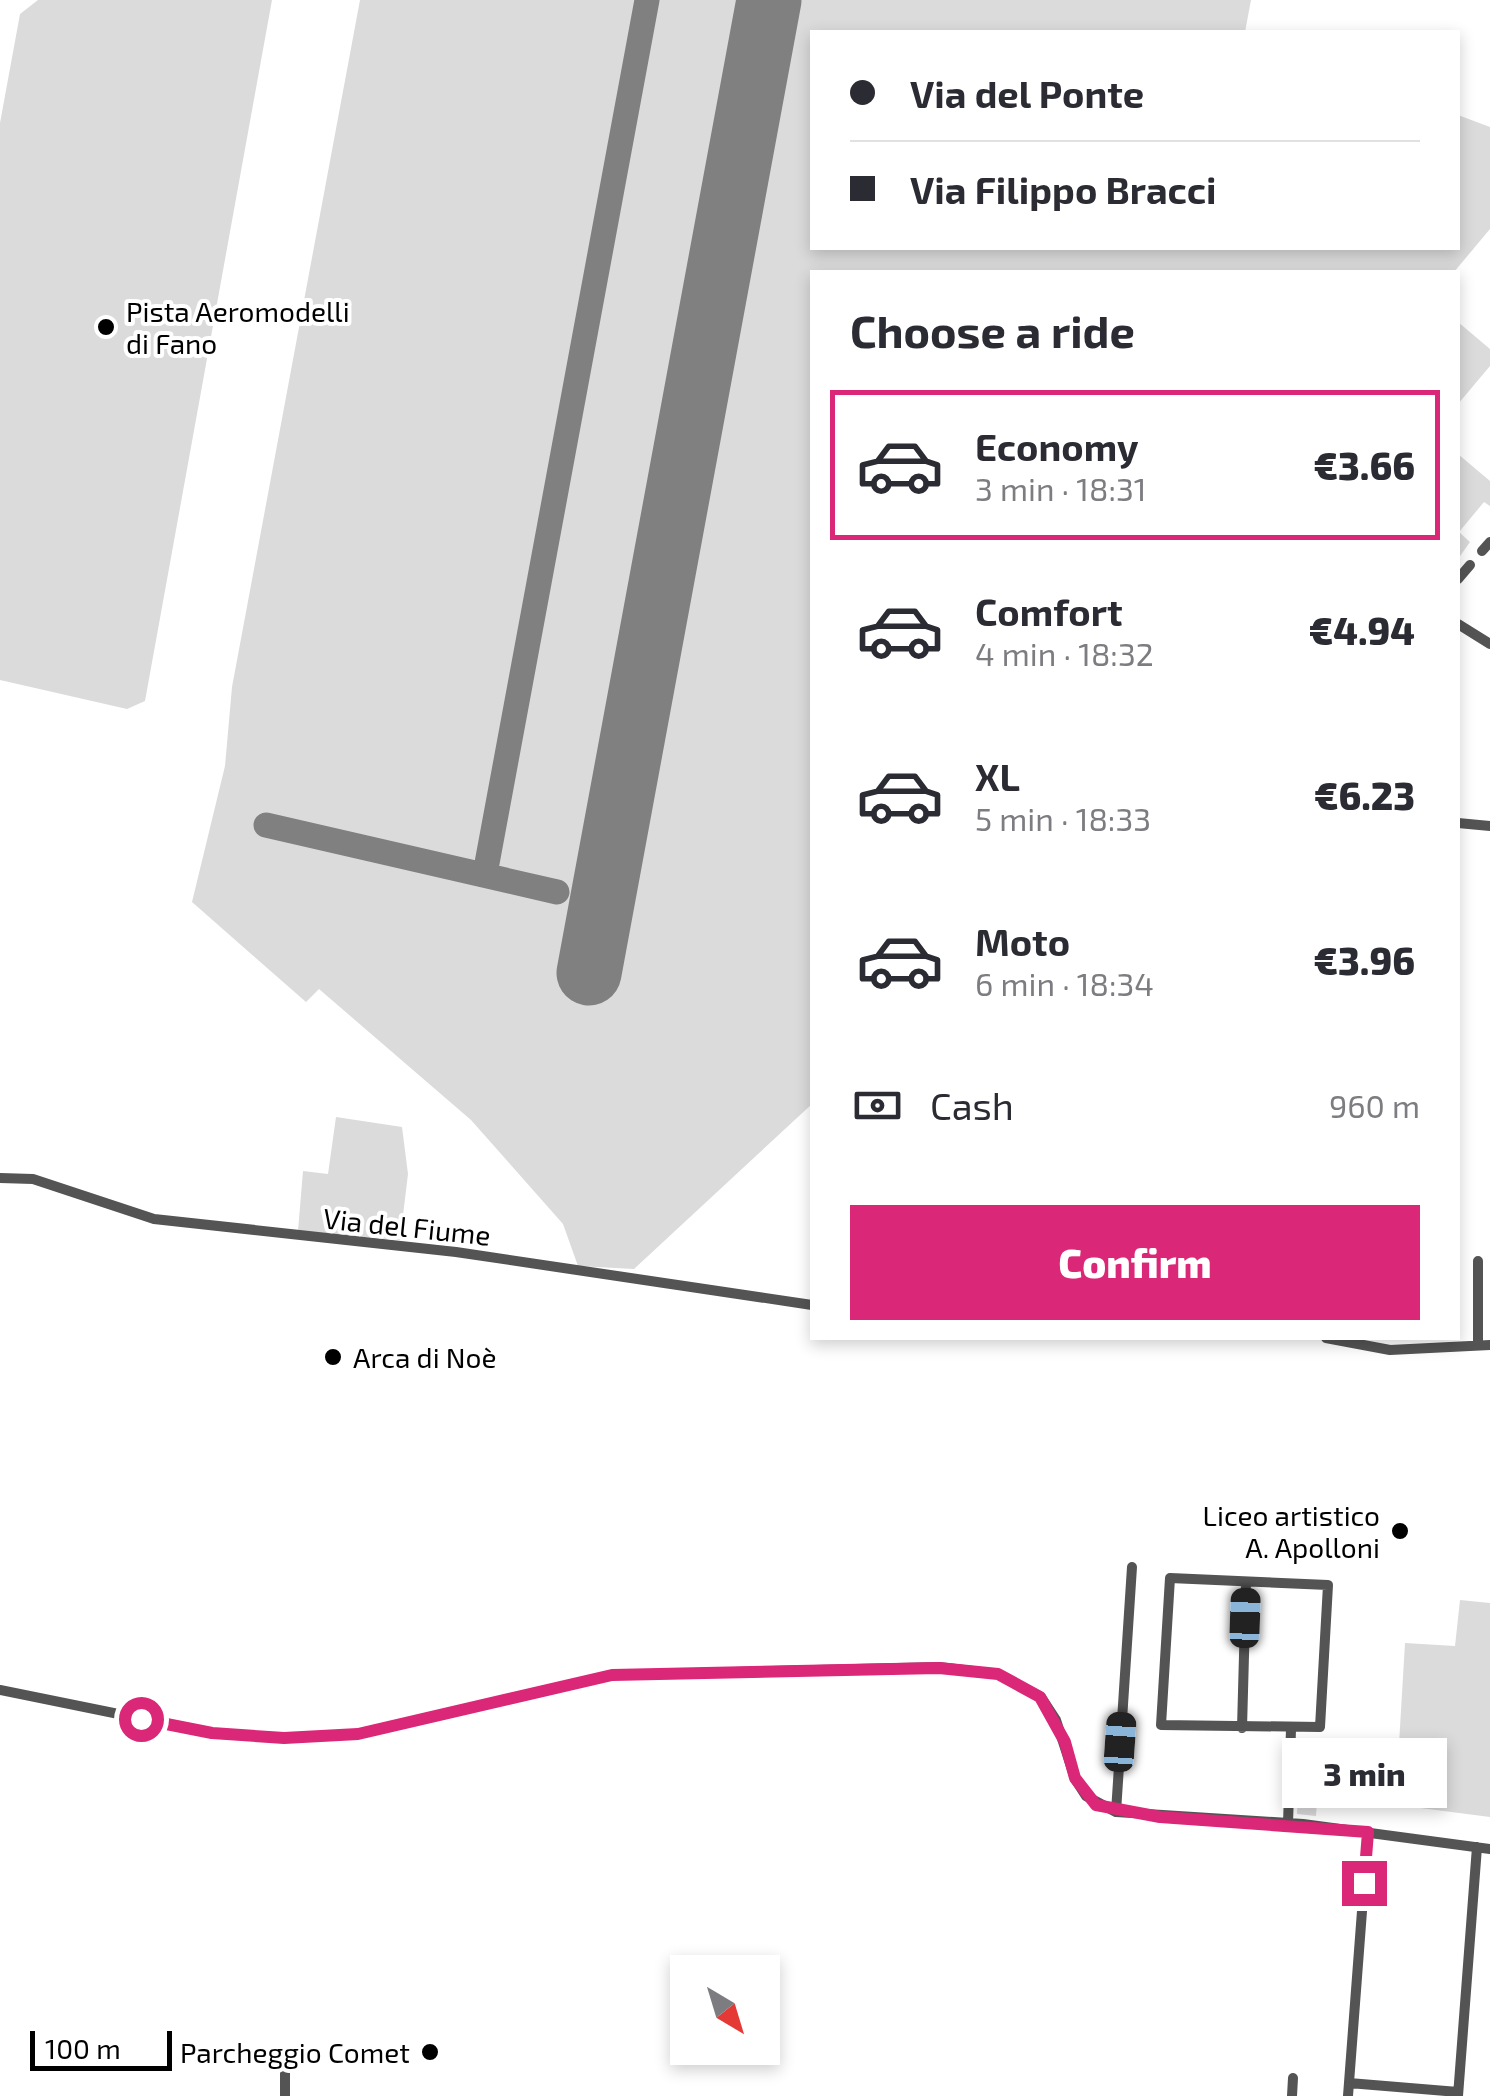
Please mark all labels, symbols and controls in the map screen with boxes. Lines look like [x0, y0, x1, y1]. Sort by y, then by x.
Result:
text: Via del Ponte [910, 70, 1144, 116]
text: Via Filippo Bracci [910, 166, 1217, 212]
place label: Pista Aeromodelli di Fano [126, 294, 350, 360]
text: Choose a ride [850, 303, 1135, 357]
marker: Pista Aeromodelli di Fano [95, 316, 117, 338]
icon: car [855, 420, 945, 510]
text: Economy [975, 423, 1139, 469]
text: €3.66 [1314, 442, 1415, 488]
text: 3 min · 18:31 [975, 469, 1147, 507]
icon: car [855, 585, 945, 675]
text: Comfort [975, 588, 1123, 634]
text: €4.94 [1309, 607, 1415, 653]
text: 4 min · 18:32 [975, 634, 1154, 672]
icon: car [855, 750, 945, 840]
text: XL [975, 753, 1020, 799]
text: €6.23 [1314, 772, 1415, 818]
text: 5 min · 18:33 [975, 799, 1151, 837]
icon: car [855, 915, 945, 1005]
text: Moto [975, 918, 1070, 964]
text: €3.96 [1314, 937, 1415, 983]
text: 6 min · 18:34 [975, 964, 1154, 1002]
icon: cash [850, 1078, 905, 1133]
text: Cash [930, 1082, 1014, 1128]
text: 960 m [1329, 1086, 1420, 1124]
street label: Via del Fiume [322, 1200, 492, 1252]
button: Confirm [850, 1205, 1420, 1320]
place label: Arca di Noè [353, 1340, 497, 1374]
marker: Arca di Noè [322, 1346, 344, 1368]
place label: Liceo artistico A. Apolloni [1203, 1498, 1380, 1564]
marker: Liceo artistico A. Apolloni [1389, 1520, 1411, 1542]
car [1229, 1587, 1261, 1649]
route start [119, 1697, 164, 1742]
car [1103, 1711, 1137, 1773]
callout: 3 min [1282, 1738, 1446, 1808]
text: 3 min [1323, 1754, 1406, 1792]
route end [1342, 1861, 1387, 1906]
north arrow [670, 1955, 780, 2065]
map controls [670, 1955, 780, 2065]
scale bar [30, 2026, 172, 2070]
text: 100 m [45, 2031, 121, 2065]
place label: Parcheggio Comet [180, 2035, 410, 2069]
marker: Parcheggio Comet [419, 2041, 441, 2063]

